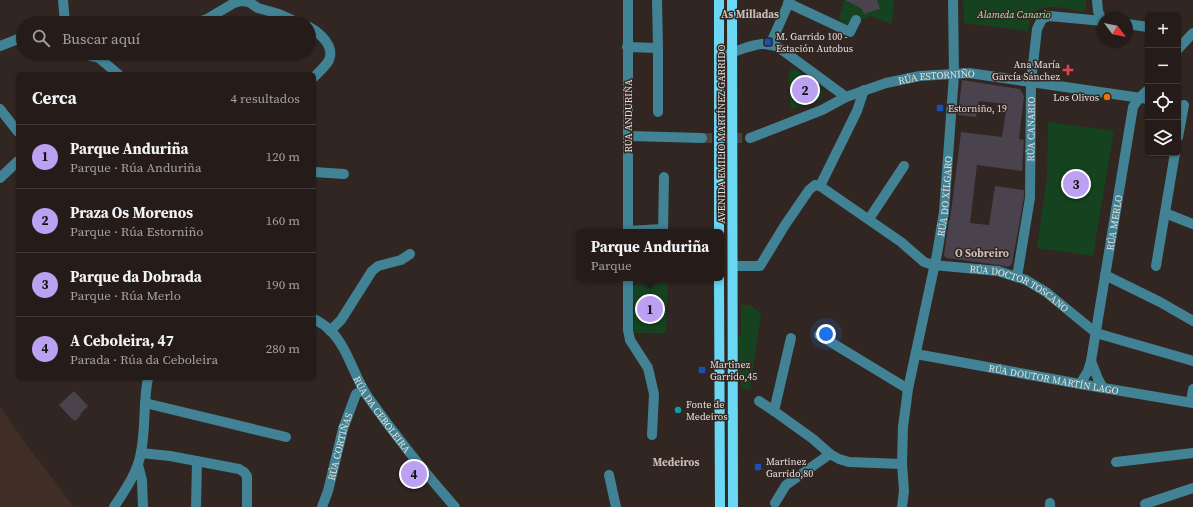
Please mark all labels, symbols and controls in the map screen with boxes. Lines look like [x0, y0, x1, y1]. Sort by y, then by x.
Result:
district label: As Milladas [721, 7, 779, 22]
park label: Alameda Canario [976, 8, 1051, 21]
north arrow [1097, 12, 1133, 48]
map controls [1145, 12, 1181, 156]
button: + [1145, 12, 1181, 48]
search box [16, 16, 316, 60]
icon: search [30, 27, 52, 49]
text: Buscar aquí [62, 28, 140, 49]
place label: M. Garrido 100 - Estación Autobus [776, 30, 853, 55]
marker: M. Garrido 100 - Estación Autobus [763, 37, 773, 47]
street label: AVENIDA EMILIO MARTÍNEZ GARRIDO [715, 45, 728, 223]
button: − [1145, 48, 1181, 84]
place label: Ana María García Sánchez [992, 58, 1061, 83]
marker: Ana María García Sánchez [1063, 65, 1073, 75]
street label: RÚA ESTORNIÑO [897, 67, 976, 87]
pin: 2 [792, 75, 818, 105]
street label: RÚA ANDURIÑA [622, 79, 635, 153]
button: locate [1145, 84, 1181, 120]
text: Cerca [32, 86, 77, 110]
text: 4 resultados [230, 90, 300, 107]
place label: Los Olivos [1053, 91, 1099, 104]
marker: Los Olivos [1102, 92, 1112, 102]
street label: RÚA CANARIO [1024, 96, 1038, 162]
place label: Estorniño, 19 [948, 102, 1007, 115]
marker: Estorniño, 19 [935, 103, 945, 113]
button: layers [1145, 120, 1181, 156]
text: Parque Anduriña [70, 138, 189, 159]
text: 1 [41, 148, 49, 165]
text: 120 m [266, 148, 300, 165]
street label: RÚA DO XÍLGARO [934, 155, 955, 237]
text: Parque · Rúa Anduriña [70, 159, 202, 176]
pin: 3 [1063, 169, 1089, 199]
street label: RÚA MERLO [1103, 194, 1125, 251]
text: Praza Os Morenos [70, 202, 193, 223]
text: 2 [41, 212, 49, 229]
text: 160 m [266, 212, 300, 229]
text: Parque · Rúa Estorniño [70, 223, 204, 240]
popup [576, 229, 724, 281]
text: Parque Anduriña [591, 236, 709, 257]
district label: O Sobreiro [955, 246, 1009, 261]
text: Parque [591, 257, 632, 274]
street label: RÚA DOCTOR TOSCANO [969, 262, 1071, 315]
text: Parque da Dobrada [70, 266, 202, 287]
text: 3 [41, 276, 49, 293]
text: 190 m [266, 276, 300, 293]
text: Parque · Rúa Merlo [70, 287, 181, 304]
pin: 1 [637, 294, 663, 324]
your location [816, 324, 836, 344]
text: A Ceboleira, 47 [70, 330, 174, 351]
text: 4 [41, 340, 49, 357]
text: 280 m [266, 340, 300, 357]
text: Parada · Rúa da Ceboleira [70, 351, 218, 368]
place label: Martinez Garrido,45 [710, 358, 757, 383]
street label: RÚA DOUTOR MARTÍN LAGO [988, 361, 1120, 397]
marker: Martinez Garrido,45 [697, 365, 707, 375]
street label: RÚA DA CEBOLEIRA [350, 374, 414, 456]
place label: Fonte de Medeiros [686, 398, 728, 423]
marker: Fonte de Medeiros [673, 405, 683, 415]
street label: RÚA CORTIÑAS [325, 411, 355, 482]
district label: Medeiros [652, 455, 700, 470]
place label: Martinez Garrido,80 [766, 455, 813, 480]
pin: 4 [401, 459, 427, 489]
marker: Martinez Garrido,80 [753, 462, 763, 472]

